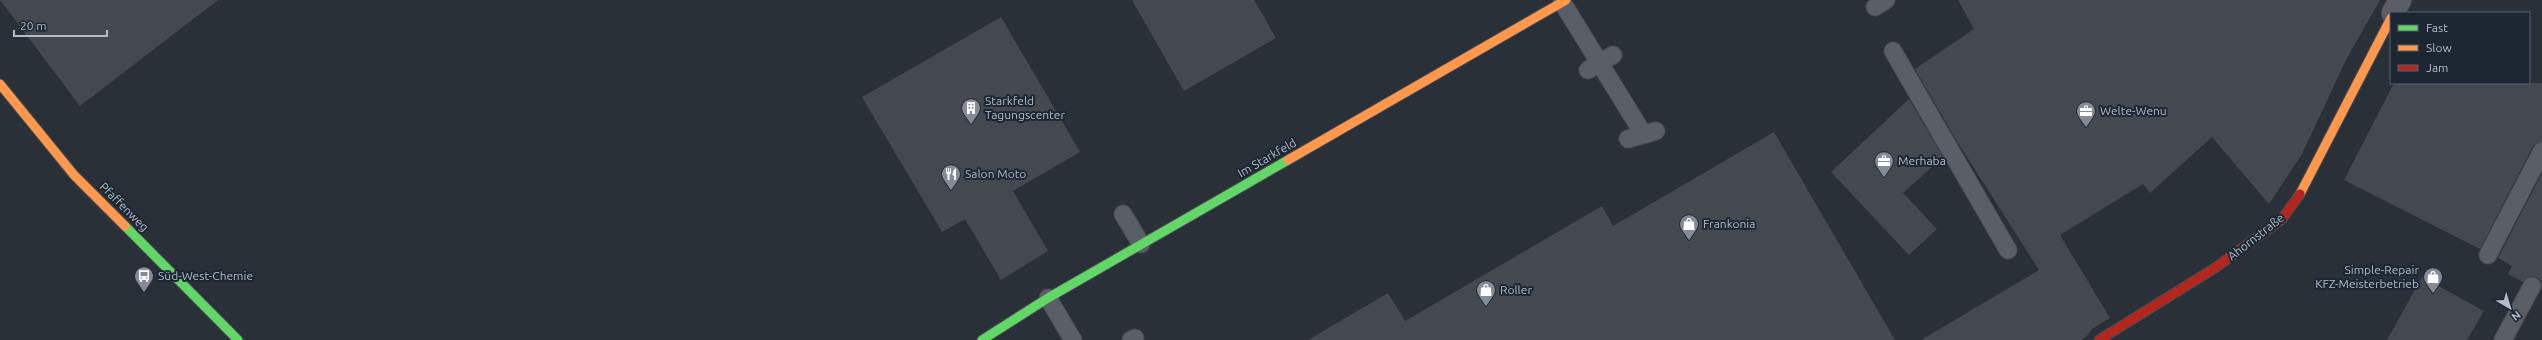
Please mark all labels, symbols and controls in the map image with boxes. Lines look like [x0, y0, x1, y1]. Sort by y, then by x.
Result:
scale bar [14, 12, 107, 38]
legend [2390, 12, 2530, 84]
text: 20 m [20, 19, 47, 32]
text: Fast [2426, 21, 2448, 34]
text: Slow [2426, 41, 2452, 54]
text: Jam [2426, 61, 2448, 74]
place label: Starkfeld Tagungscenter [985, 94, 1065, 121]
building icon: Starkfeld Tagungscenter [960, 97, 982, 125]
office icon: Welte-Wenu [2075, 100, 2097, 128]
place label: Welte-Wenu [2100, 104, 2167, 117]
street label: Im Starkfeld [1235, 136, 1298, 180]
office icon: Merhaba [1873, 150, 1895, 178]
place label: Merhaba [1898, 154, 1946, 167]
restaurant icon: Salon Moto [940, 163, 962, 191]
place label: Salon Moto [965, 167, 1026, 180]
street label: Pfaffenweg [97, 180, 151, 234]
street label: Ahornstraße [2225, 211, 2286, 263]
shop icon: Frankonia [1678, 213, 1700, 241]
place label: Frankonia [1703, 217, 1755, 230]
place label: Simple-Repair KFZ-Meisterbetrieb [2315, 263, 2419, 290]
bus stop icon: Süd-West-Chemie [133, 265, 155, 293]
shop icon: Simple-Repair KFZ-Meisterbetrieb [2422, 266, 2444, 294]
place label: Süd-West-Chemie [158, 269, 253, 282]
shop icon: Roller [1475, 279, 1497, 307]
place label: Roller [1500, 283, 1532, 296]
north arrow [2490, 288, 2530, 328]
text: N [2509, 309, 2523, 323]

